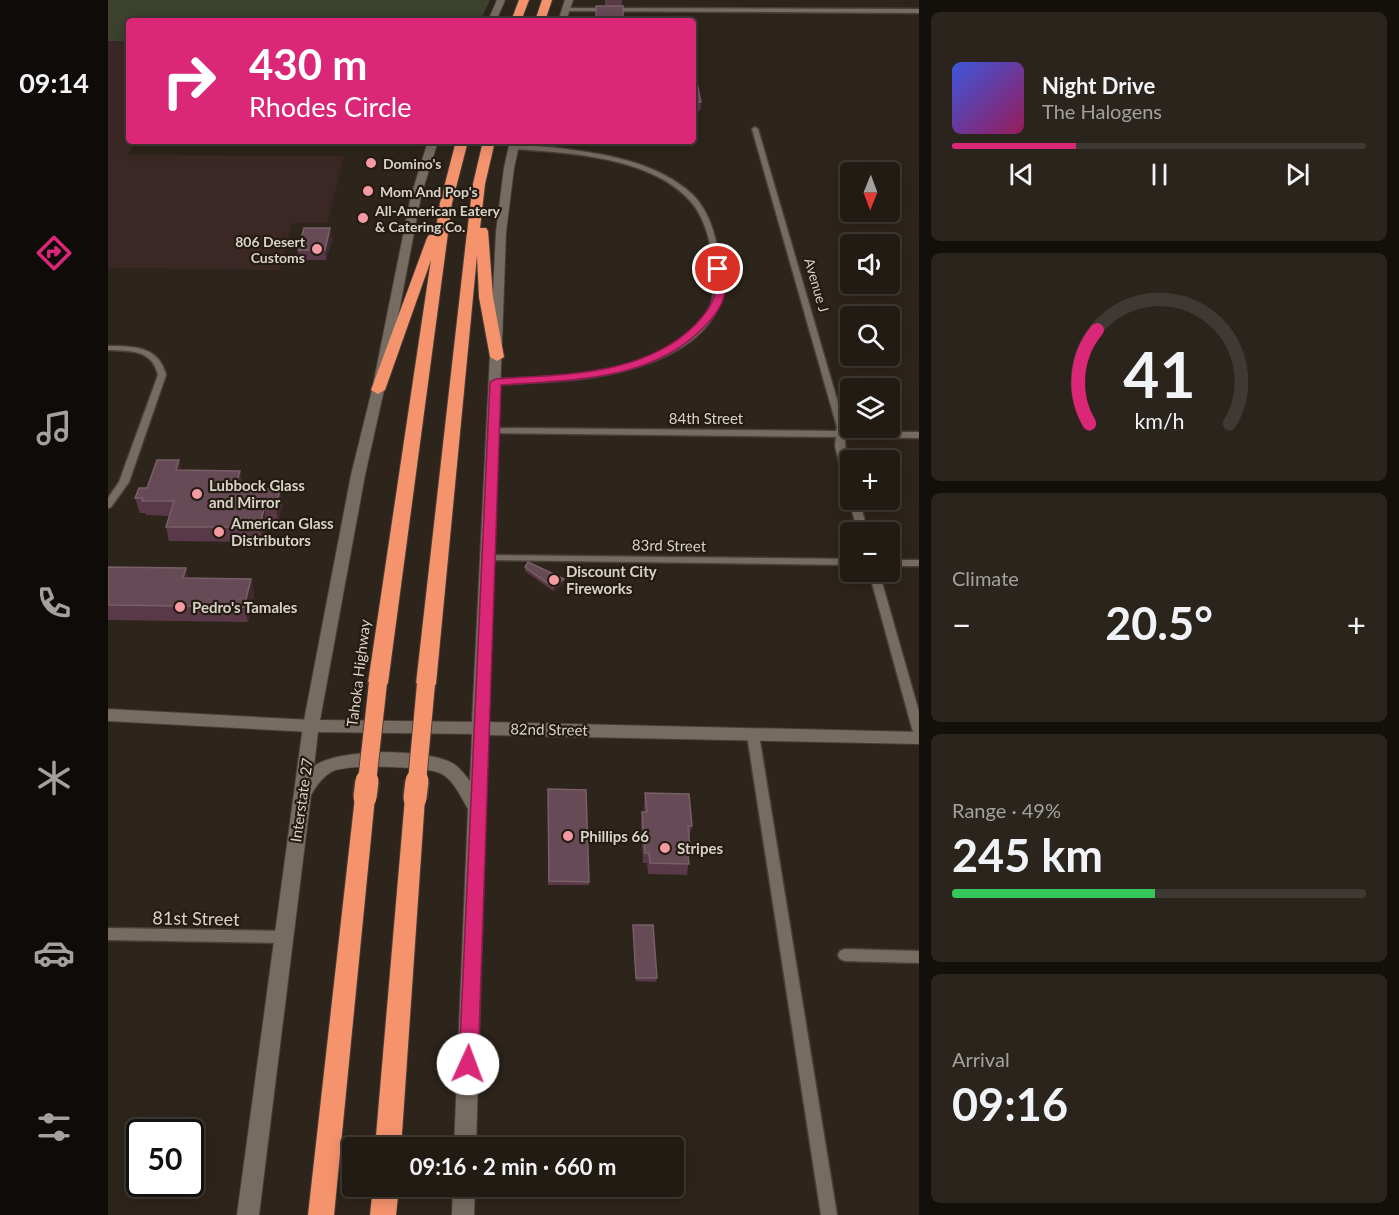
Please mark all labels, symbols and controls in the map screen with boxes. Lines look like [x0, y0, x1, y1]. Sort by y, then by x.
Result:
text: 430 m [249, 39, 367, 89]
icon: right [150, 42, 228, 120]
text: 09:14 [19, 66, 89, 99]
text: Night Drive [1042, 72, 1155, 99]
text: Rhodes Circle [249, 90, 411, 123]
text: The Halogens [1042, 99, 1162, 123]
place label: Domino's [383, 155, 441, 172]
marker: Domino's [364, 156, 378, 170]
icon: previous [1005, 158, 1038, 191]
icon: pause [1143, 158, 1176, 191]
icon: next [1281, 158, 1314, 191]
north arrow [840, 162, 900, 222]
map controls [840, 162, 900, 582]
place label: Mom And Pop's [380, 183, 478, 200]
marker: Mom And Pop's [361, 184, 375, 198]
place label: All-American Eatery & Catering Co. [374, 202, 501, 235]
marker: All-American Eatery & Catering Co. [356, 211, 370, 225]
icon: directions [33, 232, 75, 274]
place label: 806 Desert Customs [235, 233, 306, 266]
button: sound [840, 234, 900, 294]
marker: 806 Desert Customs [310, 242, 324, 256]
pin [692, 243, 743, 294]
icon: arrive [701, 252, 734, 285]
street label: Avenue J [801, 256, 833, 314]
button: search [840, 306, 900, 366]
text: 41 [1123, 336, 1195, 411]
button: layers [840, 378, 900, 438]
icon: music [33, 407, 75, 449]
text: km/h [1134, 408, 1184, 434]
street label: 84th Street [669, 409, 744, 427]
button: + [840, 450, 900, 510]
place label: Lubbock Glass and Mirror [209, 476, 305, 511]
marker: Lubbock Glass and Mirror [190, 487, 204, 501]
place label: American Glass Distributors [230, 514, 334, 549]
button: − [840, 522, 900, 582]
marker: American Glass Distributors [212, 525, 226, 539]
street label: 83rd Street [632, 535, 707, 555]
place label: Discount City Fireworks [566, 562, 657, 597]
text: Climate [952, 566, 1019, 590]
marker: Discount City Fireworks [547, 573, 561, 587]
icon: phone [33, 582, 75, 624]
text: 20.5° [1105, 596, 1213, 650]
place label: Pedro's Tamales [192, 598, 298, 616]
marker: Pedro's Tamales [173, 600, 187, 614]
text: − [952, 604, 971, 644]
text: + [1347, 604, 1366, 644]
street label: Tahoka Highway [342, 618, 374, 728]
street label: 82nd Street [510, 719, 589, 739]
street label: Interstate 27 [286, 756, 316, 843]
icon: climate [33, 757, 75, 799]
text: Range · 49% [952, 798, 1061, 822]
place label: Phillips 66 [580, 827, 649, 845]
text: 245 km [952, 828, 1103, 882]
marker: Phillips 66 [561, 829, 575, 843]
place label: Stripes [677, 839, 723, 857]
marker: Stripes [658, 841, 672, 855]
street label: 81st Street [152, 906, 240, 930]
icon: car [33, 932, 75, 974]
position arrow [436, 1032, 500, 1096]
text: Arrival [952, 1047, 1010, 1071]
text: 09:16 [952, 1077, 1068, 1131]
icon: filters [33, 1106, 75, 1148]
speed limit sign: 50 [126, 1119, 204, 1197]
text: 09:16 · 2 min · 660 m [410, 1153, 616, 1180]

